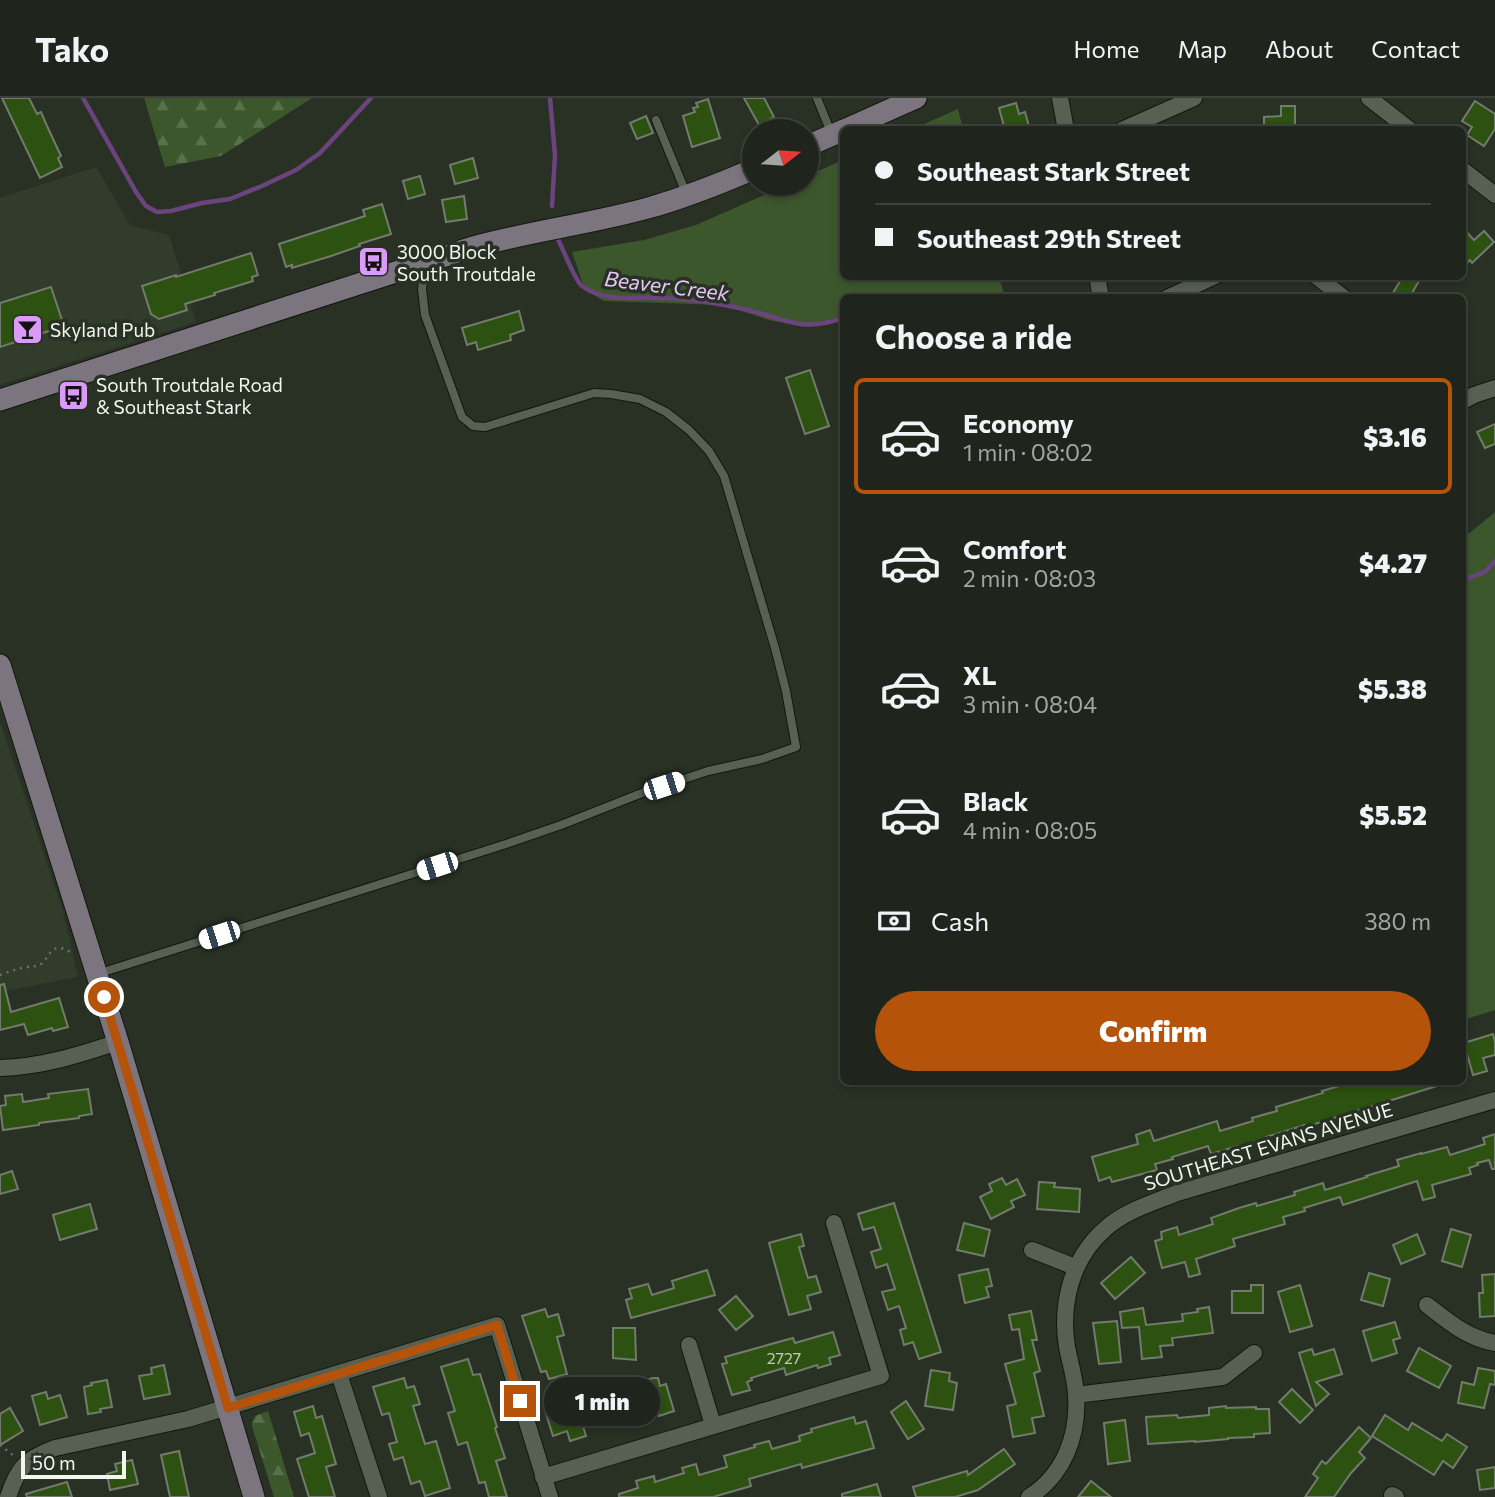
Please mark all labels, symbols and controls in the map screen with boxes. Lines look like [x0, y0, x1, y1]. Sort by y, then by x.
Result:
text: Tako [35, 28, 109, 69]
text: Home [1074, 34, 1140, 63]
text: Map [1178, 34, 1227, 63]
text: About [1265, 34, 1333, 63]
text: Contact [1371, 34, 1460, 63]
north arrow [742, 119, 819, 196]
map controls [742, 119, 819, 196]
text: Southeast Stark Street [917, 155, 1190, 186]
text: Southeast 29th Street [917, 222, 1181, 253]
place label: 3000 Block South Troutdale [397, 240, 536, 285]
bus stop icon: 3000 Block South Troutdale [357, 245, 391, 279]
water label: Beaver Creek [603, 265, 731, 305]
bar icon: Skyland Pub [10, 312, 44, 346]
text: Choose a ride [875, 316, 1072, 356]
place label: Skyland Pub [50, 318, 155, 341]
place label: South Troutdale Road & Southeast Stark [96, 373, 283, 418]
bus stop icon: South Troutdale Road & Southeast Stark [56, 378, 90, 412]
icon: car [879, 405, 942, 468]
text: Economy [963, 407, 1074, 438]
text: $3.16 [1363, 421, 1427, 452]
text: 1 min · 08:02 [963, 438, 1093, 466]
icon: car [879, 531, 942, 594]
text: Comfort [963, 533, 1066, 564]
text: $4.27 [1359, 547, 1427, 578]
text: 2 min · 08:03 [963, 564, 1096, 592]
icon: car [879, 657, 942, 720]
text: XL [963, 659, 997, 690]
text: $5.38 [1358, 673, 1427, 704]
text: 3 min · 08:04 [963, 690, 1097, 718]
car [641, 770, 688, 802]
icon: car [879, 783, 942, 846]
text: Black [963, 785, 1029, 816]
text: $5.52 [1359, 799, 1427, 830]
text: 4 min · 08:05 [963, 816, 1097, 844]
car [414, 850, 461, 882]
icon: cash [875, 902, 913, 940]
text: Cash [931, 905, 989, 936]
text: 380 m [1364, 907, 1431, 935]
car [196, 919, 243, 951]
route start [88, 981, 120, 1013]
button: Confirm [875, 991, 1431, 1071]
street label: SOUTHEAST EVANS AVENUE [1141, 1097, 1395, 1195]
house number: 2727 [767, 1348, 801, 1367]
callout: 1 min [544, 1376, 660, 1426]
route end [504, 1385, 536, 1417]
text: 1 min [574, 1387, 630, 1415]
scale bar [21, 1448, 126, 1480]
text: 50 m [32, 1451, 76, 1474]

